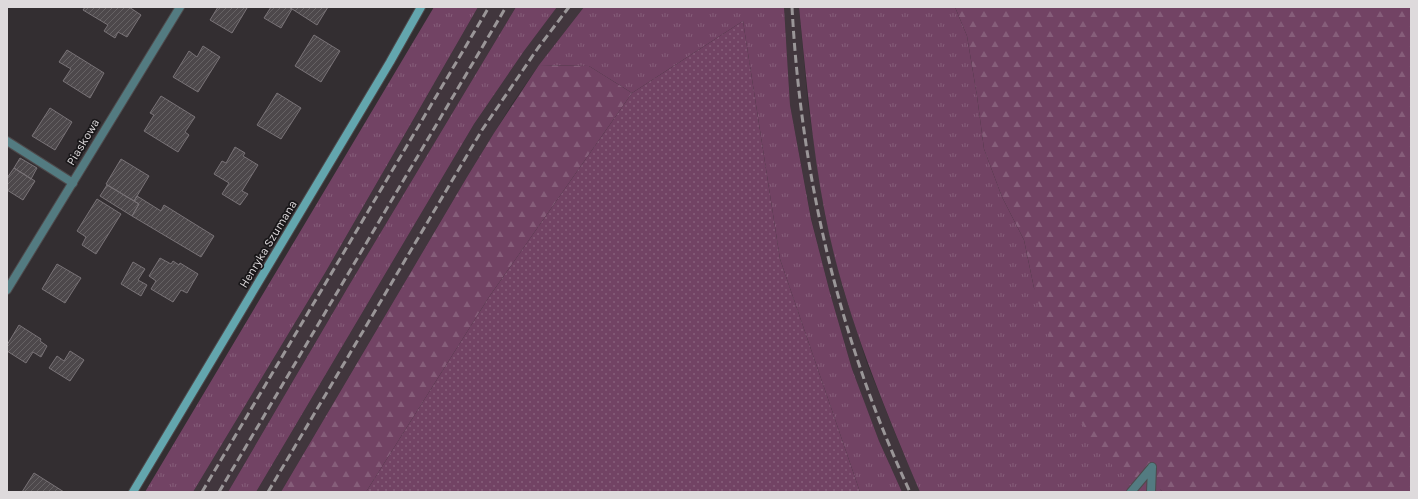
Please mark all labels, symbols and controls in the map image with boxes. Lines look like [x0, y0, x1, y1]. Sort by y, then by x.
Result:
street label: Piaskowa [64, 116, 102, 168]
street label: Henryka Szumana [236, 198, 300, 290]

